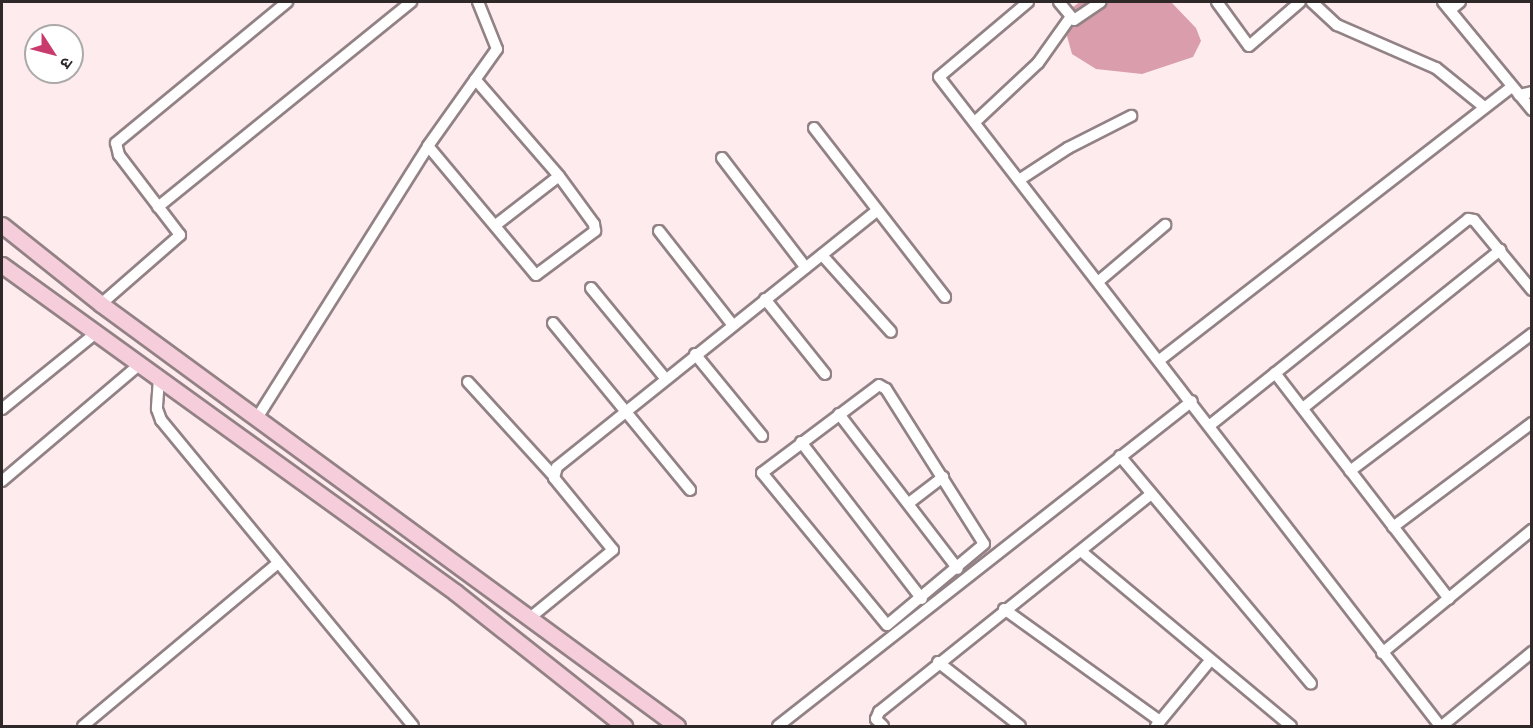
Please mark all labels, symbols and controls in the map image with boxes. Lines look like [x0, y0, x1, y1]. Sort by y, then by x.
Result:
north arrow [24, 24, 84, 84]
text: उ [57, 54, 78, 73]

